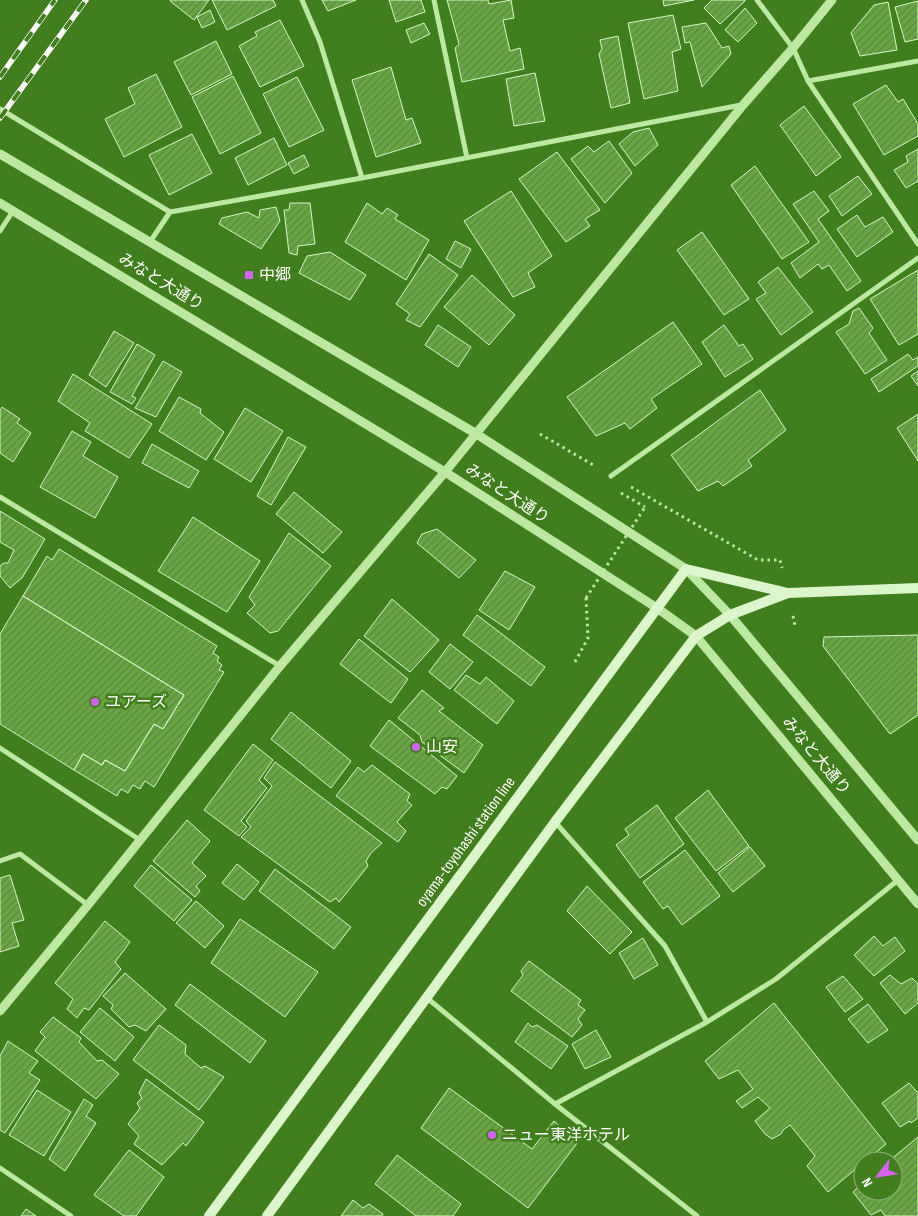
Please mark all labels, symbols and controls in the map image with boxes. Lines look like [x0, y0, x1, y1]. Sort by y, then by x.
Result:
street label: みなと大通り [115, 249, 207, 315]
place label: 中郷 [259, 266, 291, 285]
marker: 中郷 [243, 269, 255, 281]
street label: みなと大通り [462, 460, 552, 528]
place label: ユアーズ [105, 693, 167, 712]
marker: ユアーズ [89, 696, 101, 708]
street label: みなと大通り [778, 713, 854, 799]
place label: 山安 [426, 738, 458, 757]
marker: 山安 [410, 741, 422, 753]
street label: oyama-toyohashi station line [412, 773, 520, 911]
place label: ニュー東洋ホテル [502, 1126, 630, 1145]
marker: ニュー東洋ホテル [486, 1129, 498, 1141]
north arrow [853, 1151, 903, 1201]
text: N [858, 1175, 876, 1190]

